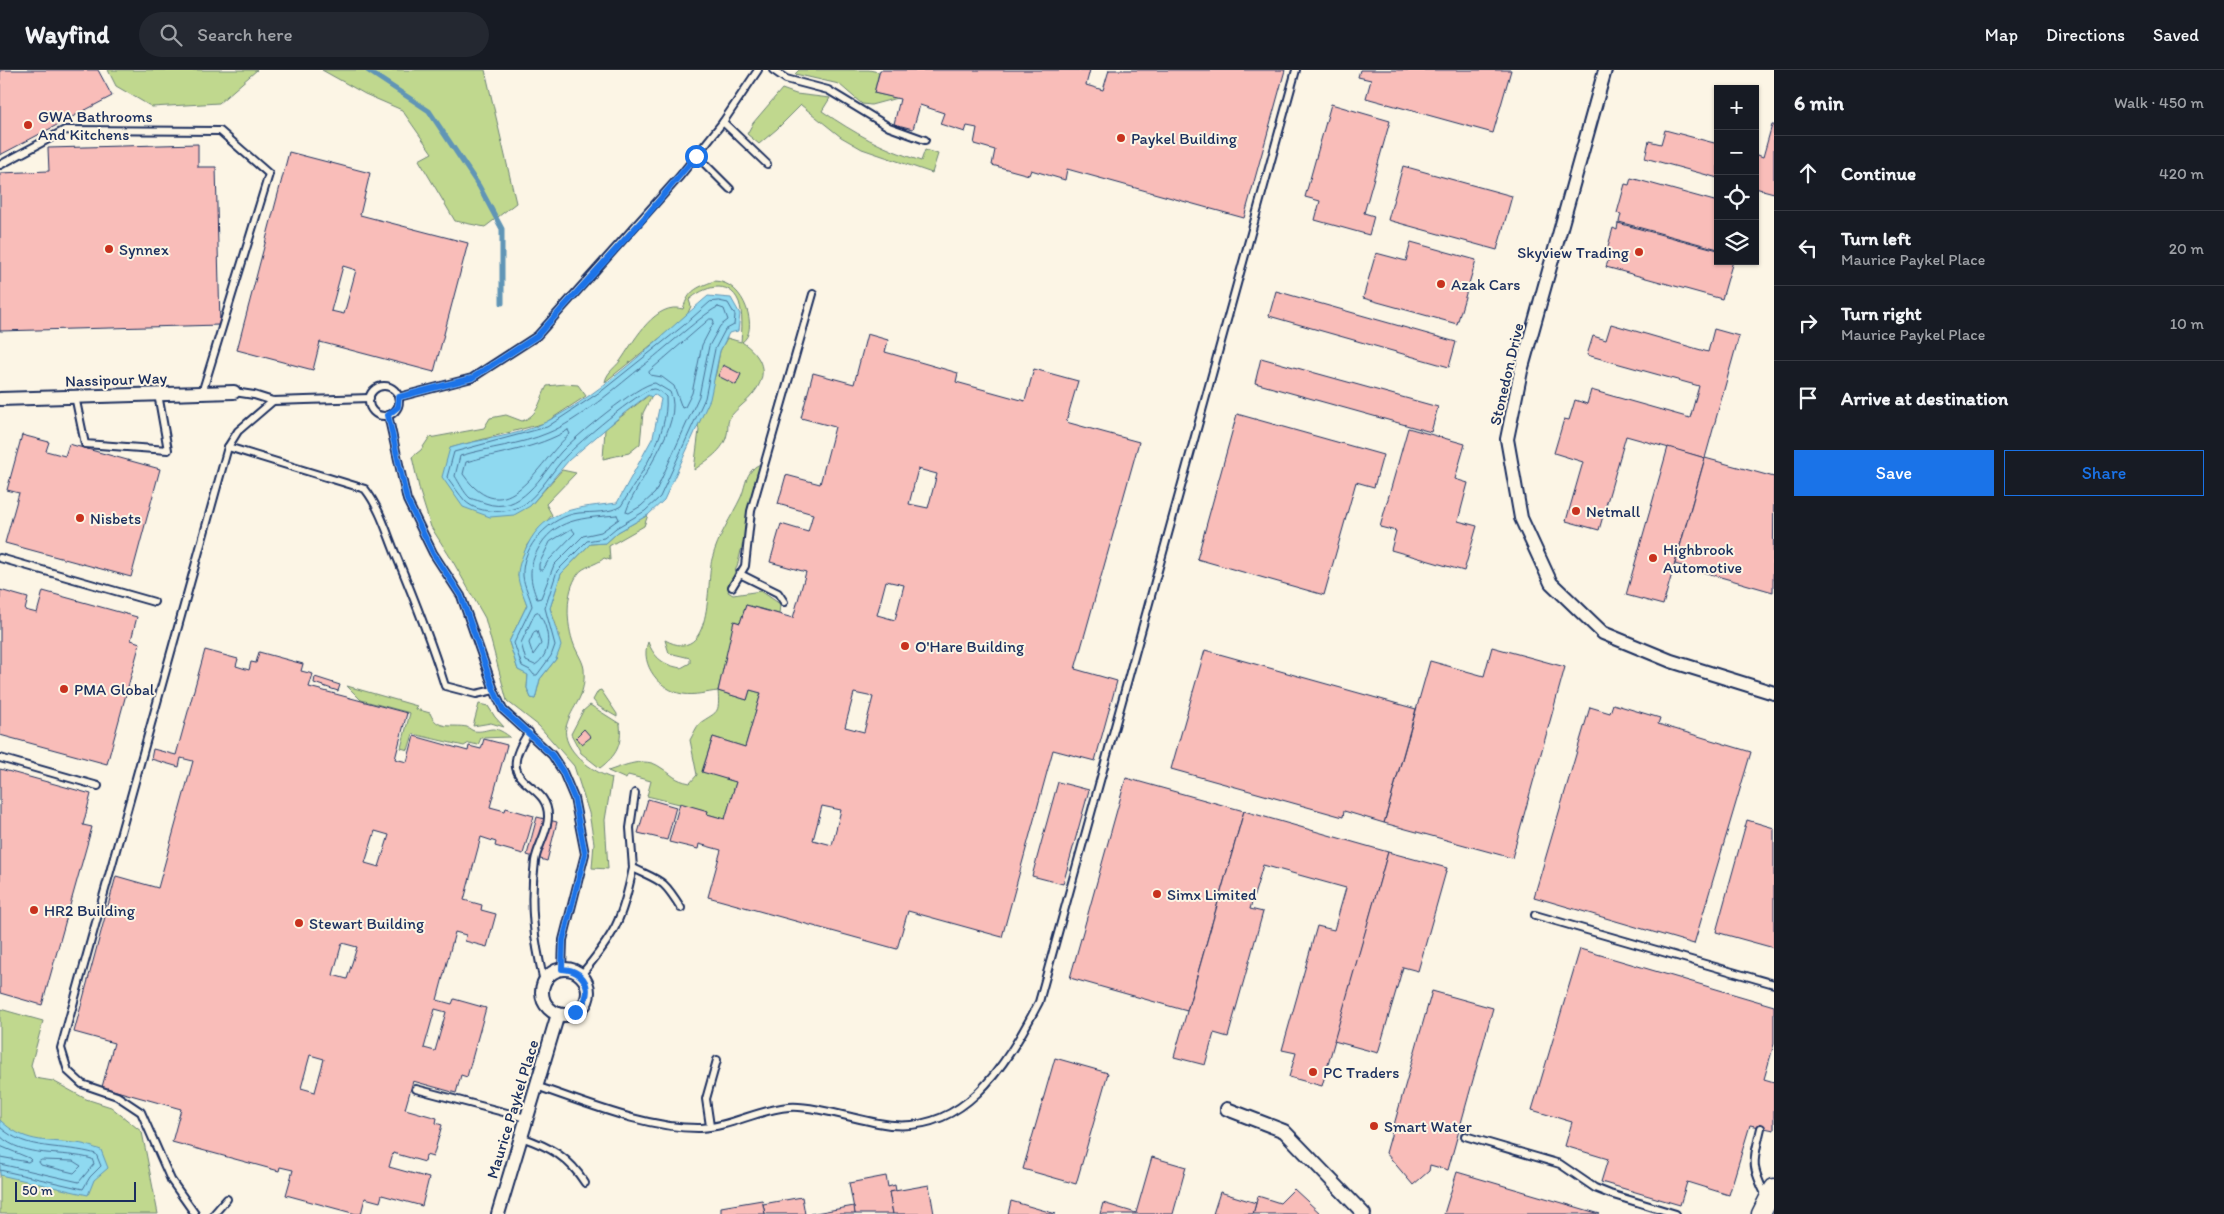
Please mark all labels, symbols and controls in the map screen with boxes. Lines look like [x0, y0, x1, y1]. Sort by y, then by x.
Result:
search box [139, 12, 489, 57]
text: Wayfind [25, 20, 109, 49]
icon: search [157, 21, 185, 49]
text: Search here [197, 23, 293, 46]
text: Map [1985, 24, 2018, 46]
text: Directions [2046, 24, 2125, 46]
text: Saved [2153, 24, 2199, 46]
map controls [1714, 85, 1759, 265]
button: + [1714, 85, 1759, 130]
text: 6 min [1794, 90, 1844, 115]
text: Walk · 450 m [2114, 93, 2204, 112]
place label: GWA Bathrooms And Kitchens [38, 107, 153, 144]
marker: GWA Bathrooms And Kitchens [22, 119, 34, 131]
place label: Paykel Building [1131, 129, 1238, 148]
button: − [1714, 130, 1759, 175]
marker: Paykel Building [1115, 132, 1127, 144]
route start [685, 145, 708, 168]
icon: ahead [1794, 159, 1822, 187]
text: Continue [1841, 162, 1916, 185]
text: 420 m [2159, 164, 2204, 183]
button: locate [1714, 175, 1759, 220]
button: layers [1714, 220, 1759, 265]
text: Turn left [1841, 227, 1911, 250]
icon: left [1794, 234, 1822, 262]
text: 20 m [2169, 239, 2204, 258]
place label: Synnex [119, 240, 169, 259]
marker: Synnex [103, 243, 115, 255]
place label: Skyview Trading [1517, 243, 1630, 262]
marker: Skyview Trading [1633, 246, 1645, 258]
text: Maurice Paykel Place [1841, 250, 1985, 269]
place label: Azak Cars [1451, 275, 1520, 294]
marker: Azak Cars [1435, 278, 1447, 290]
text: Turn right [1841, 302, 1922, 325]
icon: right [1794, 309, 1822, 337]
text: 10 m [2170, 314, 2204, 333]
street label: Stonedon Drive [1485, 321, 1528, 427]
text: Maurice Paykel Place [1841, 325, 1985, 344]
street label: Nassipour Way [65, 368, 168, 391]
icon: arrive [1794, 384, 1822, 412]
text: Arrive at destination [1841, 387, 2008, 410]
button: Save [1794, 450, 1994, 496]
button: Share [2004, 450, 2204, 496]
place label: Netmall [1586, 502, 1641, 521]
marker: Netmall [1570, 505, 1582, 517]
place label: Nisbets [90, 509, 141, 528]
marker: Nisbets [74, 512, 86, 524]
place label: Highbrook Automotive [1663, 540, 1742, 577]
marker: Highbrook Automotive [1647, 552, 1659, 564]
place label: O'Hare Building [915, 637, 1025, 656]
marker: O'Hare Building [899, 640, 911, 652]
place label: PMA Global [74, 680, 155, 699]
marker: PMA Global [58, 683, 70, 695]
place label: Simx Limited [1167, 885, 1257, 904]
marker: Simx Limited [1151, 888, 1163, 900]
place label: HR2 Building [44, 901, 136, 920]
marker: HR2 Building [28, 904, 40, 916]
place label: Stewart Building [309, 914, 425, 933]
marker: Stewart Building [293, 917, 305, 929]
route end [564, 1001, 587, 1024]
street label: Maurice Paykel Place [482, 1037, 543, 1181]
place label: PC Traders [1323, 1063, 1399, 1082]
marker: PC Traders [1307, 1066, 1319, 1078]
place label: Smart Water [1384, 1117, 1472, 1136]
marker: Smart Water [1368, 1120, 1380, 1132]
scale bar [15, 1179, 136, 1202]
text: 50 m [22, 1182, 53, 1199]

